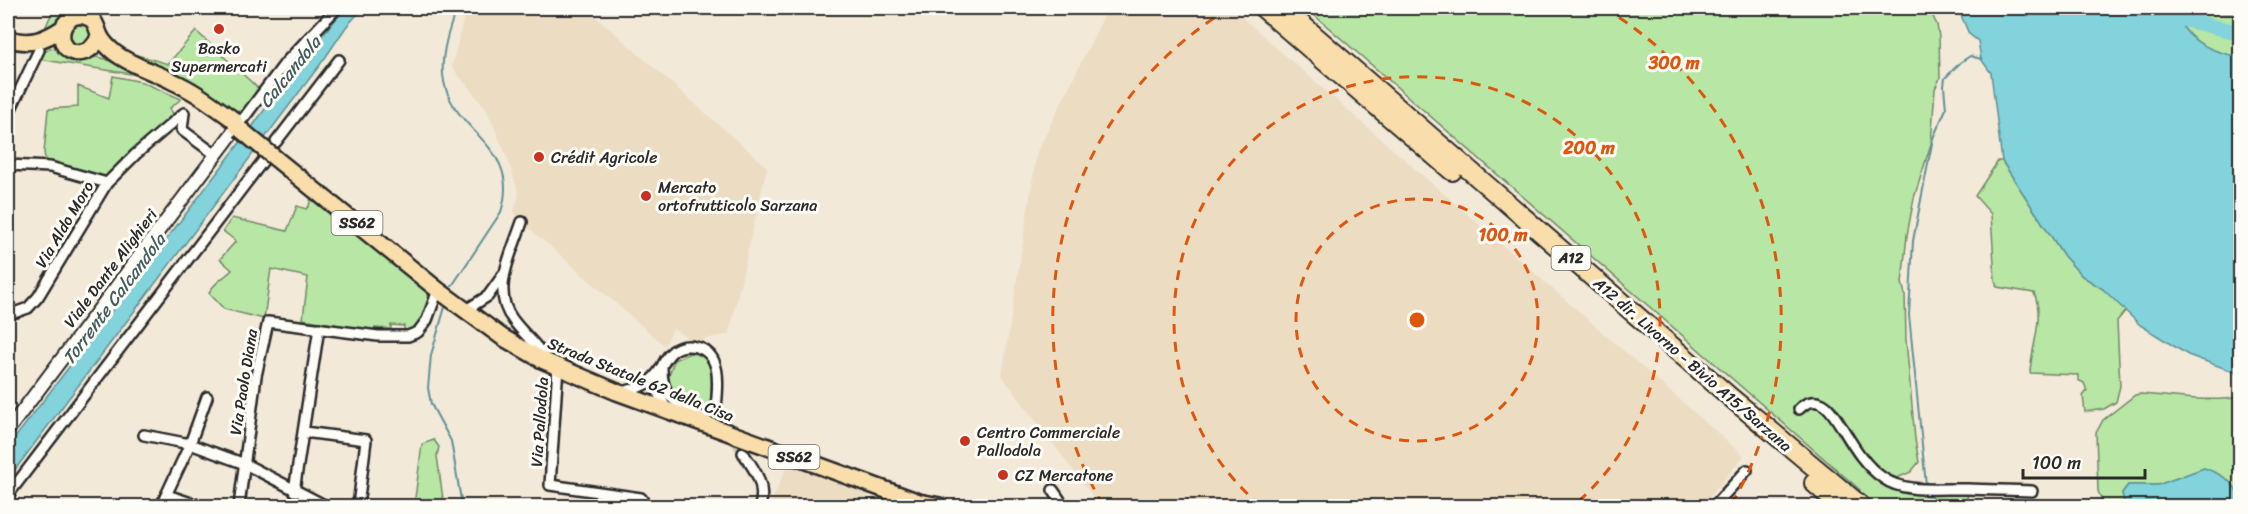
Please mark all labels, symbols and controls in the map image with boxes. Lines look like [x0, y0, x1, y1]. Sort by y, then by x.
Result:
marker: Basko Supermercati [212, 22, 226, 36]
water label: Calcandola [251, 27, 331, 115]
place label: Basko Supermercati [171, 34, 267, 81]
text: 300 m [1647, 47, 1700, 79]
text: 200 m [1562, 132, 1615, 164]
place label: Crédit Agricole [551, 143, 657, 172]
marker: Crédit Agricole [532, 150, 546, 164]
place label: Mercato ortofrutticolo Sarzana [658, 173, 817, 220]
street label: Via Aldo Moro [27, 175, 102, 274]
marker: Mercato ortofrutticolo Sarzana [639, 189, 653, 203]
street label: Viale Dante Alighieri [56, 202, 165, 334]
road number: SS62 [332, 211, 382, 235]
text: 100 m [1479, 219, 1528, 251]
water label: Torrente Calcandola [54, 225, 176, 372]
road number: A12 [1552, 246, 1590, 270]
street label: A12 dir. Livorno - Bivio A15/Sarzana [1586, 269, 1799, 459]
centre of rings [1407, 310, 1427, 330]
street label: Via Paolo Diana [221, 326, 266, 437]
street label: Strada Statale 62 della Cisa [543, 329, 739, 430]
street label: Via Pallodola [522, 376, 557, 468]
place label: Centro Commerciale Pallodola [977, 418, 1120, 465]
marker: Centro Commerciale Pallodola [958, 434, 972, 448]
scale bar [2023, 442, 2144, 480]
road number: SS62 [768, 445, 820, 469]
text: 100 m [2032, 447, 2081, 479]
place label: CZ Mercatone [1015, 461, 1113, 490]
marker: CZ Mercatone [996, 468, 1010, 482]

